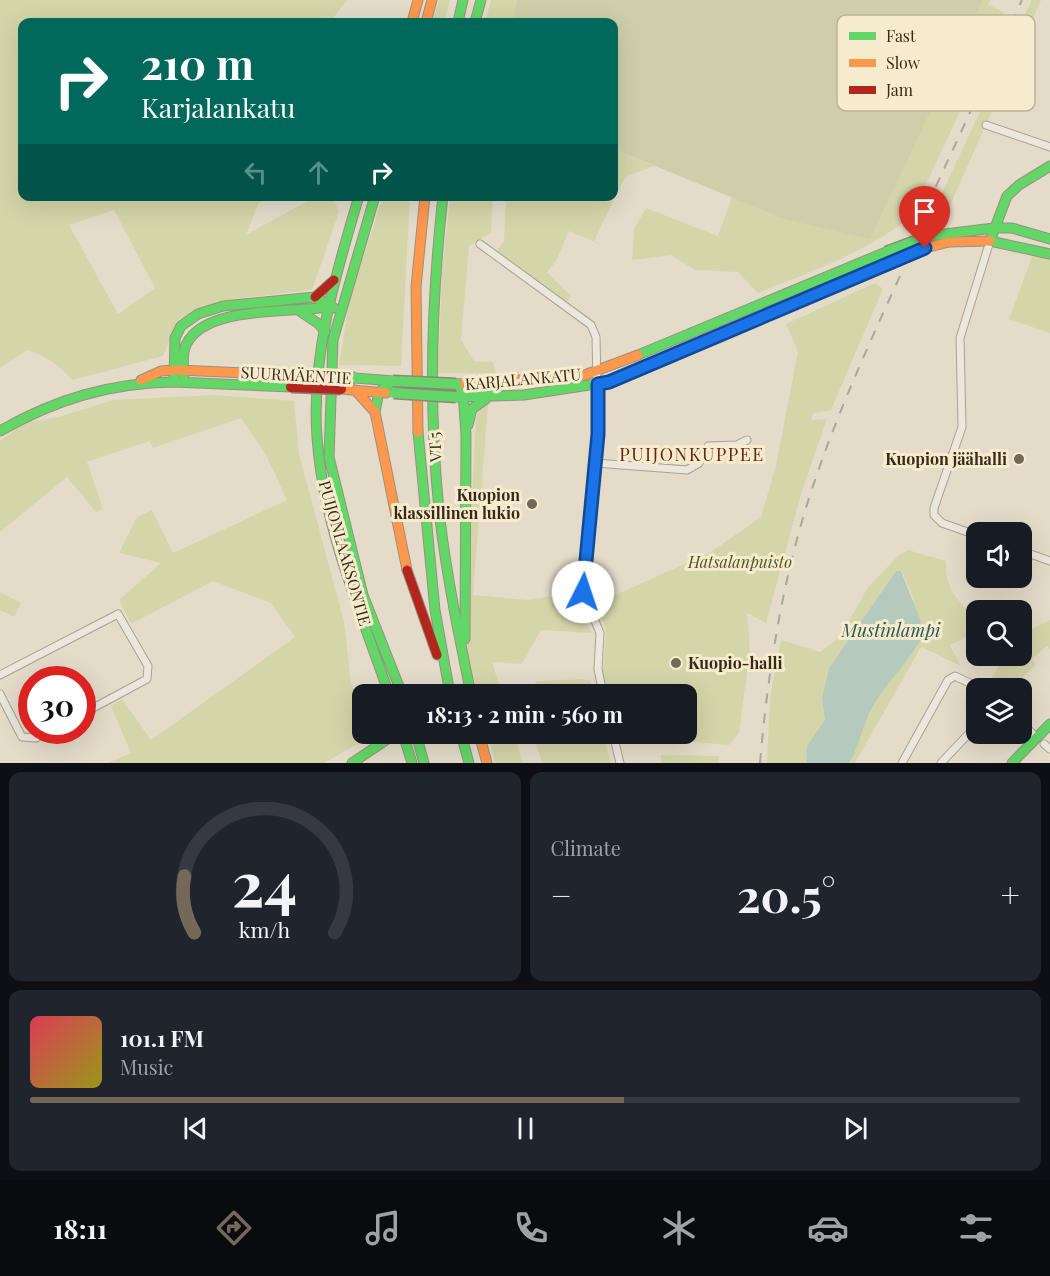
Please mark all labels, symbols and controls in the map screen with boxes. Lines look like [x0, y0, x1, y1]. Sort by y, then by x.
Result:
legend [837, 15, 1035, 111]
text: Fast [886, 25, 916, 46]
text: 210 m [141, 35, 254, 91]
icon: right [42, 42, 120, 120]
text: Slow [886, 52, 921, 73]
text: Jam [885, 79, 913, 100]
text: Karjalankatu [141, 89, 295, 125]
icon: left [239, 156, 272, 189]
icon: ahead [302, 156, 335, 189]
icon: right [365, 156, 398, 189]
pin [899, 186, 950, 248]
icon: arrive [908, 195, 941, 228]
street label: SUURMÄENTIE [240, 361, 352, 388]
street label: KARJALANKATU [464, 363, 582, 394]
street label: VT 5 [423, 431, 446, 464]
district label: PUIJONKUPPEE [619, 442, 765, 466]
place label: Kuopion jäähalli [885, 448, 1007, 469]
marker: Kuopion jäähalli [1012, 452, 1026, 466]
street label: PUIJONLAAKSONTIE [315, 478, 376, 628]
place label: Kuopion klassillinen lukio [394, 484, 520, 523]
marker: Kuopion klassillinen lukio [525, 497, 539, 511]
map controls [966, 522, 1032, 744]
button: sound [966, 522, 1032, 588]
park label: Hatsalanpuisto [687, 551, 792, 572]
position arrow [551, 560, 615, 624]
button: search [966, 600, 1032, 666]
water label: Mustinlampi [841, 618, 941, 642]
place label: Kuopio-halli [688, 652, 783, 673]
marker: Kuopio-halli [669, 656, 683, 670]
speed limit sign: 30 [18, 666, 96, 744]
button: layers [966, 678, 1032, 744]
text: 18:13 · 2 min · 560 m [426, 699, 623, 729]
text: Climate [551, 834, 621, 861]
text: 24 [232, 839, 298, 923]
text: 20.5° [737, 864, 836, 924]
text: − [551, 872, 572, 916]
text: + [1001, 872, 1020, 916]
text: km/h [239, 916, 291, 944]
text: 101.1 FM [120, 1023, 204, 1053]
text: Music [120, 1053, 173, 1080]
icon: previous [179, 1112, 212, 1145]
icon: pause [509, 1112, 542, 1145]
icon: next [839, 1112, 872, 1145]
icon: directions [213, 1207, 255, 1249]
icon: music [362, 1207, 404, 1249]
icon: phone [510, 1207, 552, 1249]
icon: climate [658, 1207, 700, 1249]
icon: car [807, 1207, 849, 1249]
icon: filters [955, 1207, 997, 1249]
text: 18:11 [53, 1210, 107, 1246]

